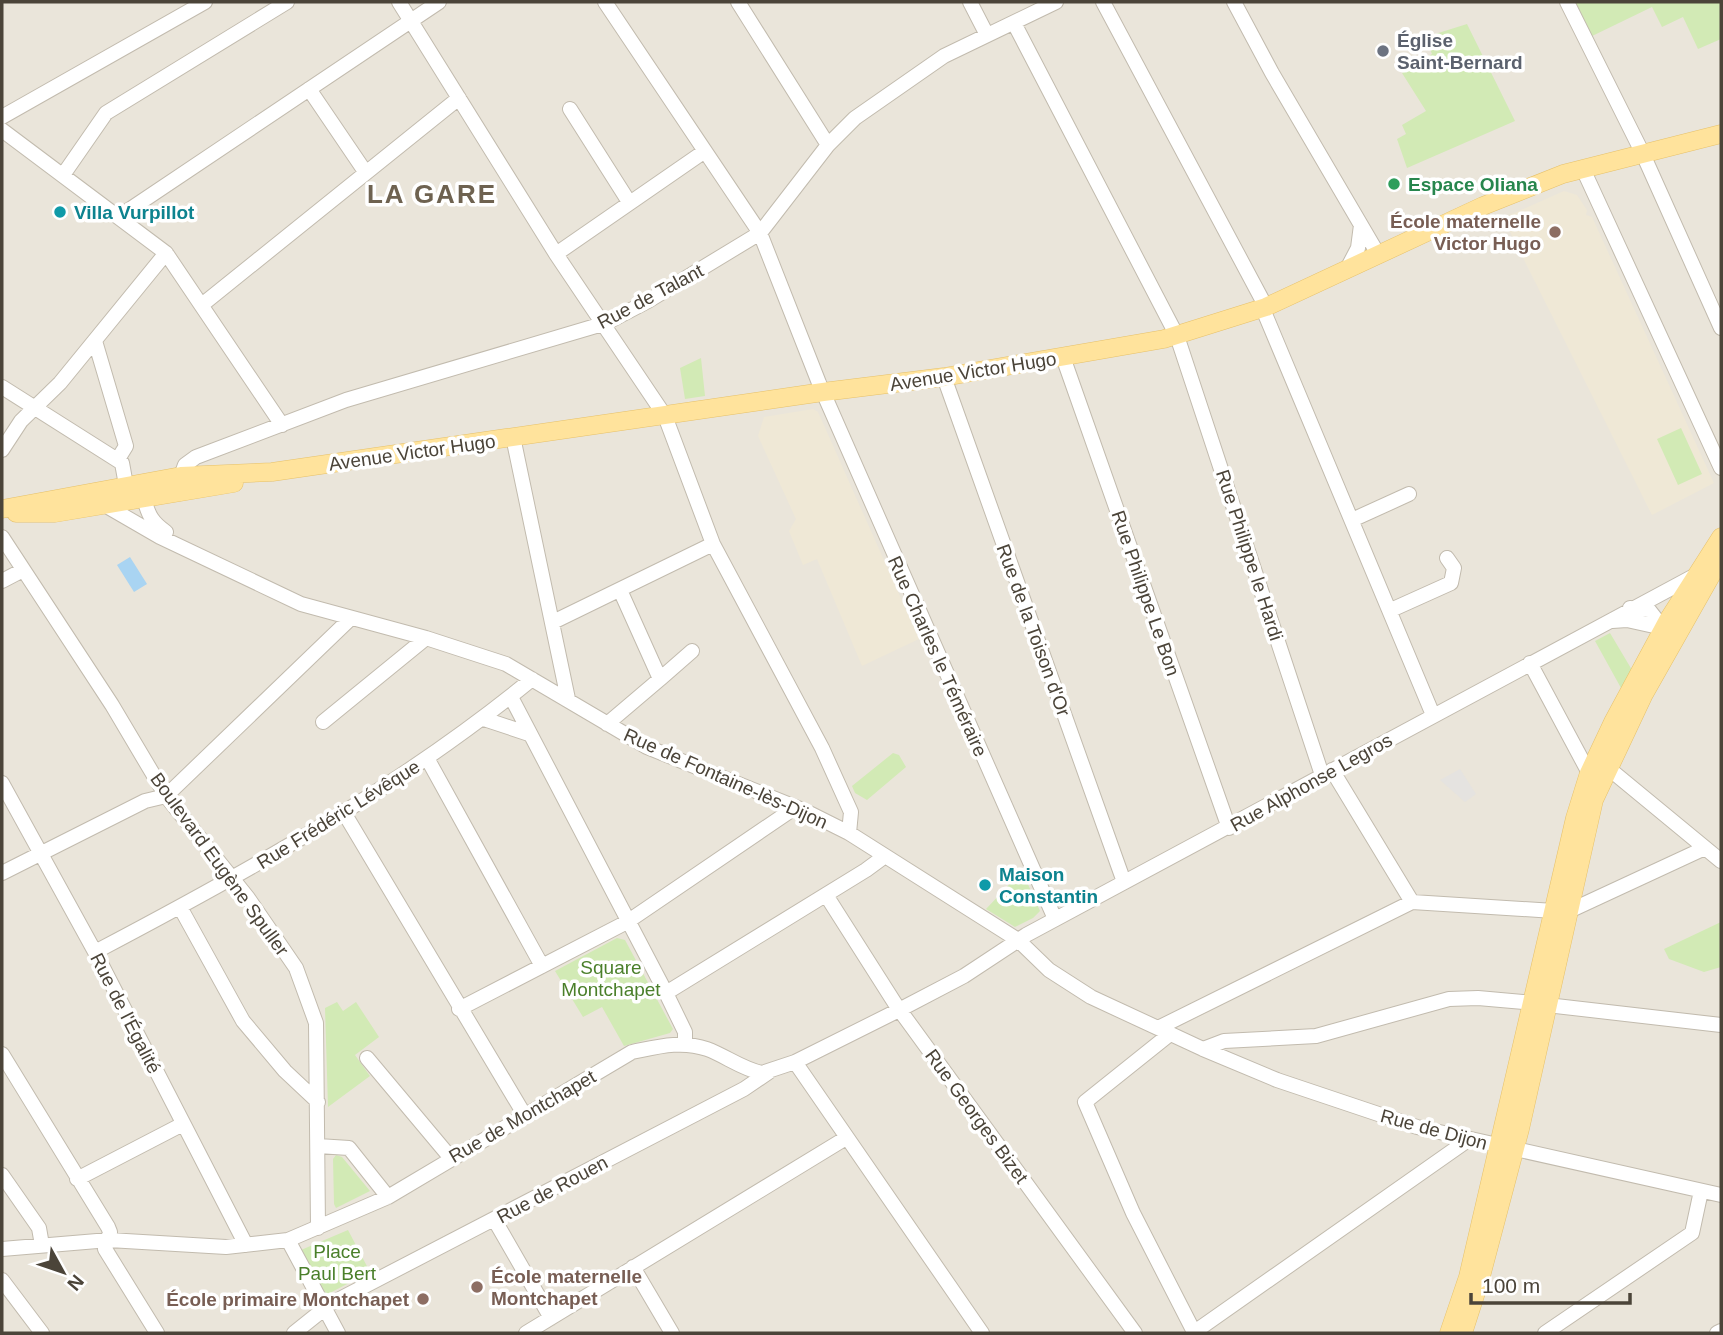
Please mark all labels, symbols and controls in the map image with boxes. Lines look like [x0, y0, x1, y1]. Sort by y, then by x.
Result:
place label: Église Saint-Bernard [1397, 30, 1523, 73]
marker: Église Saint-Bernard [1375, 43, 1391, 59]
place label: Espace Oliana [1408, 174, 1538, 195]
marker: Espace Oliana [1386, 176, 1402, 192]
district label: LA GARE [367, 179, 497, 209]
place label: Villa Vurpillot [74, 202, 195, 223]
marker: Villa Vurpillot [52, 204, 68, 220]
place label: École maternelle Victor Hugo [1390, 211, 1541, 254]
marker: École maternelle Victor Hugo [1547, 224, 1563, 240]
street label: Rue de Talant [594, 259, 707, 333]
street label: Avenue Victor Hugo [888, 348, 1058, 395]
street label: Avenue Victor Hugo [327, 430, 497, 475]
street label: Rue Philippe le Hardi [1212, 467, 1287, 643]
street label: Rue Philippe Le Bon [1107, 508, 1184, 678]
street label: Rue de la Toison d'Or [993, 541, 1075, 720]
street label: Rue Charles le Téméraire [884, 553, 991, 760]
street label: Rue de Fontaine-lès-Dijon [621, 724, 831, 833]
street label: Rue Alphonse Legros [1227, 729, 1396, 836]
street label: Rue Frédéric Lévêque [253, 756, 424, 873]
street label: Boulevard Eugène Spuller [146, 769, 293, 960]
place label: Maison Constantin [999, 864, 1098, 907]
marker: Maison Constantin [977, 877, 993, 893]
street label: Rue de l'Égalité [86, 949, 165, 1077]
park label: Square Montchapet [561, 957, 661, 1000]
street label: Rue Georges Bizet [921, 1045, 1033, 1188]
street label: Rue de Montchapet [445, 1066, 600, 1167]
street label: Rue de Dijon [1378, 1105, 1490, 1154]
street label: Rue de Rouen [493, 1151, 611, 1227]
north arrow [28, 1237, 98, 1307]
park label: Place Paul Bert [298, 1241, 377, 1284]
scale bar [1471, 1262, 1630, 1306]
place label: École maternelle Montchapet [491, 1266, 642, 1309]
text: N [63, 1271, 88, 1295]
text: 100 m [1482, 1274, 1540, 1297]
marker: École maternelle Montchapet [469, 1279, 485, 1295]
place label: École primaire Montchapet [166, 1289, 410, 1310]
marker: École primaire Montchapet [415, 1291, 431, 1307]

